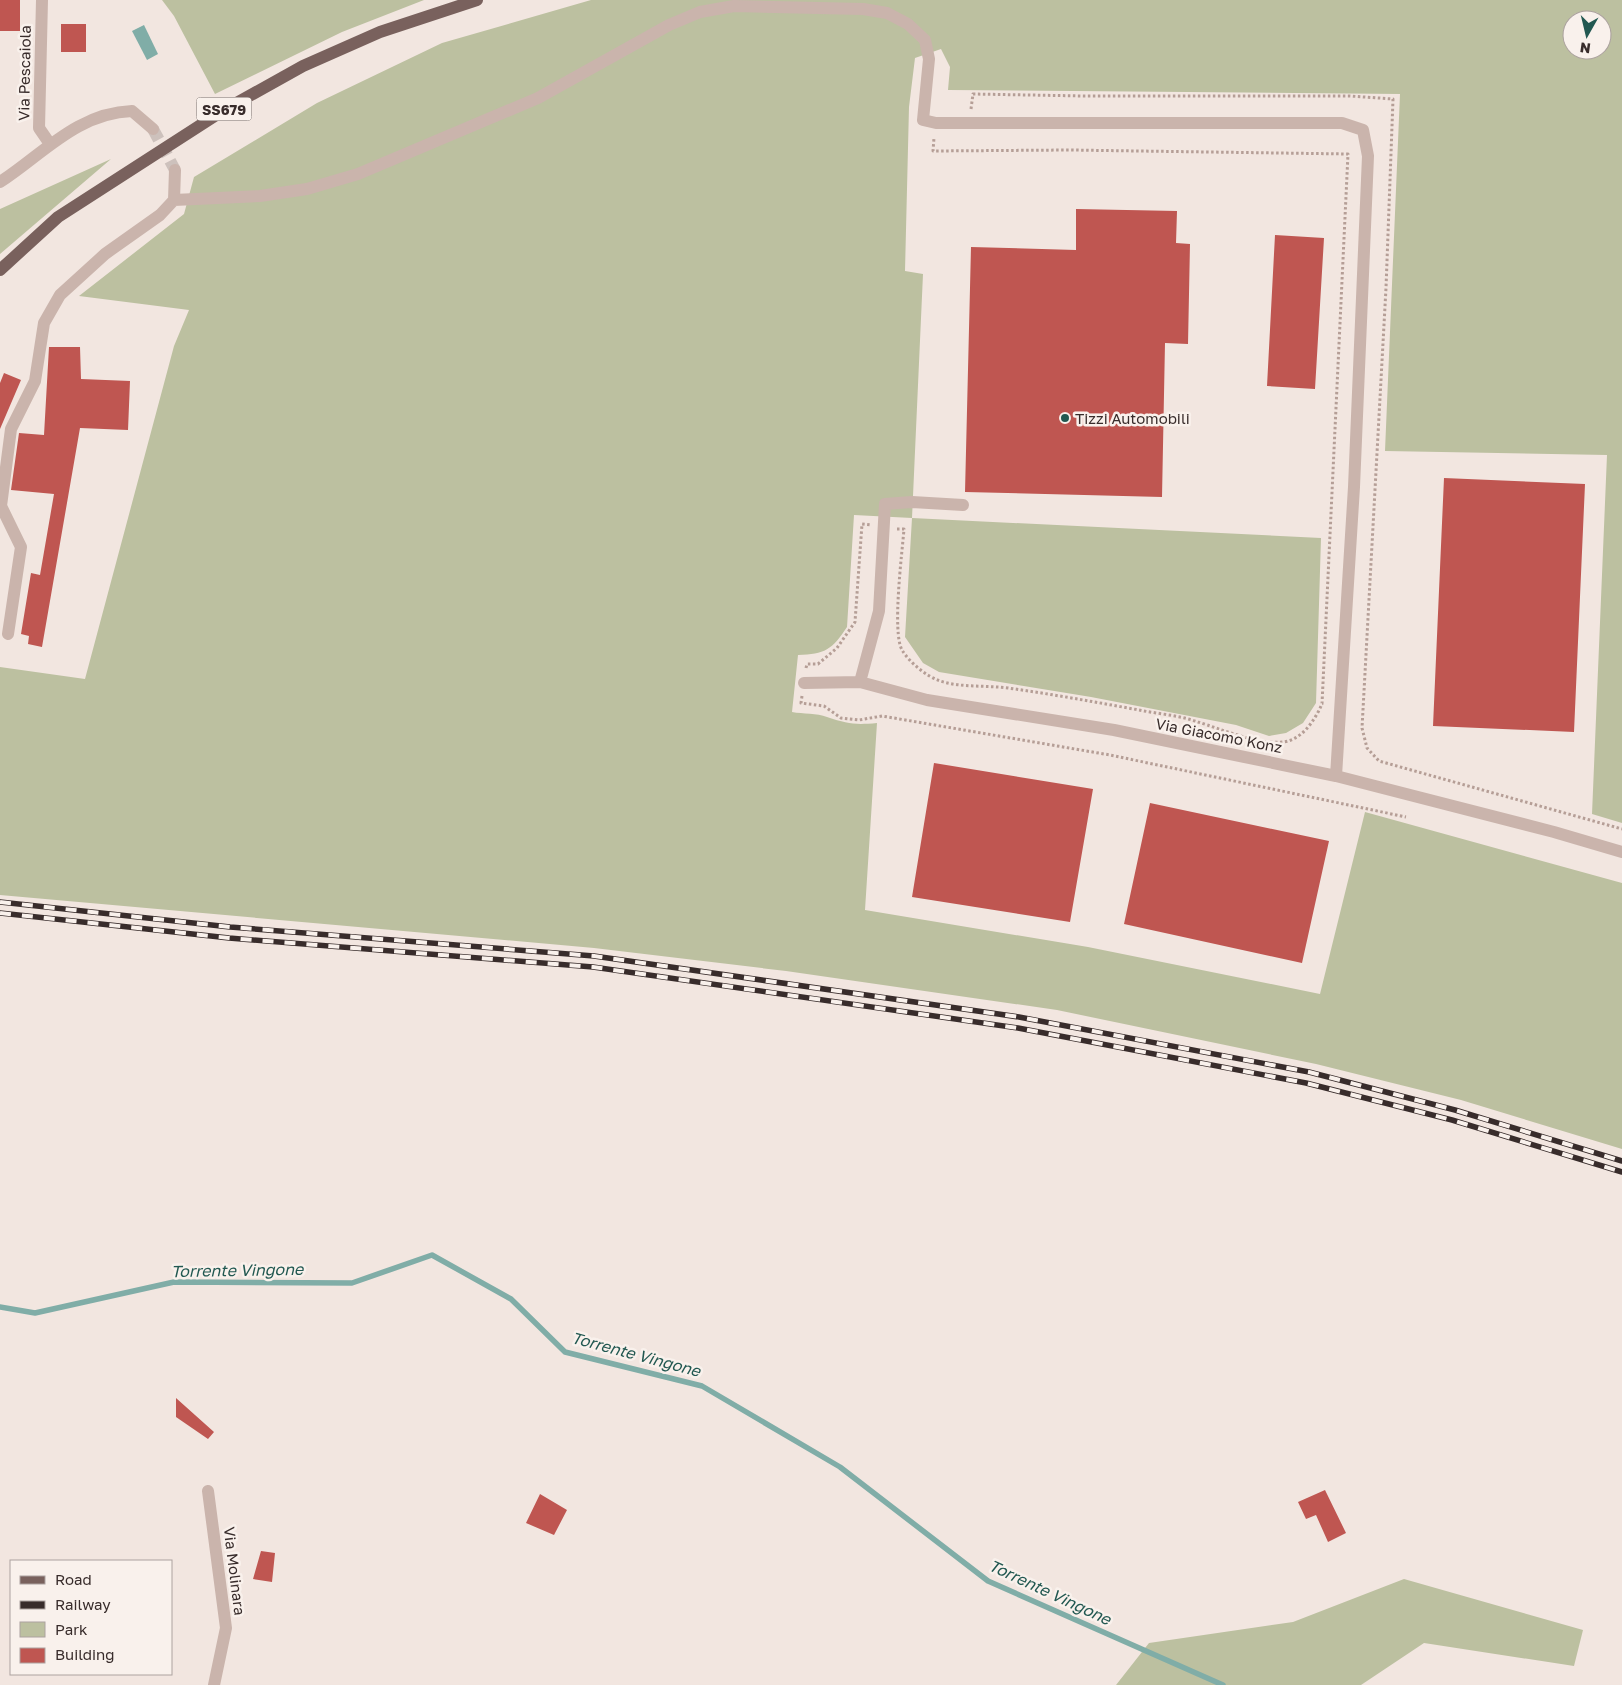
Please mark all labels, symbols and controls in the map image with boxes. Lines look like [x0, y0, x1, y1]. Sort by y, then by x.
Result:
north arrow [1562, 10, 1612, 60]
street label: Via Pescaiola [14, 25, 34, 121]
text: N [1579, 39, 1592, 58]
road number: SS679 [196, 98, 252, 120]
place label: Tizzi Automobili [1075, 409, 1190, 427]
marker: Tizzi Automobili [1059, 412, 1071, 424]
street label: Via Giacomo Konz [1154, 714, 1284, 756]
water label: Torrente Vingone [171, 1259, 305, 1281]
water label: Torrente Vingone [569, 1327, 704, 1381]
street label: Via Molinara [221, 1526, 249, 1616]
water label: Torrente Vingone [986, 1555, 1116, 1630]
legend [10, 1560, 172, 1675]
text: Road [55, 1570, 92, 1588]
text: Railway [55, 1595, 111, 1613]
text: Park [55, 1620, 88, 1638]
text: Building [55, 1645, 115, 1663]

